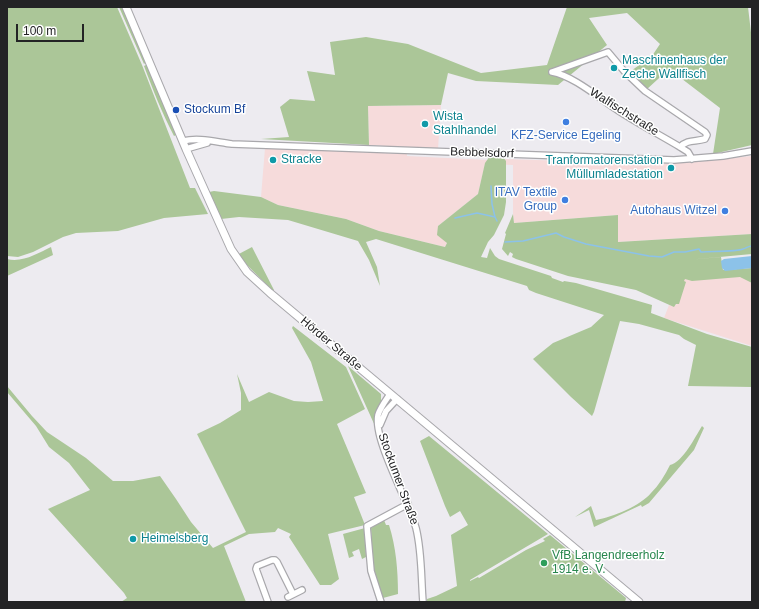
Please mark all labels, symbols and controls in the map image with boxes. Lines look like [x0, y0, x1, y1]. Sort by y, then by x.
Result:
scale bar [18, 16, 86, 42]
text: 100 m [23, 24, 56, 38]
place label: Maschinenhaus der Zeche Wallfisch [622, 54, 727, 82]
marker: Maschinenhaus der Zeche Wallfisch [609, 63, 619, 73]
street label: Walfischstraße [587, 85, 661, 139]
place label: Stockum Bf [184, 103, 245, 117]
marker: Stockum Bf [171, 105, 181, 115]
place label: Wista Stahlhandel [433, 110, 496, 138]
marker: KFZ-Service Egeling [561, 117, 571, 127]
marker: Wista Stahlhandel [420, 119, 430, 129]
place label: KFZ-Service Egeling [511, 129, 621, 143]
street label: Bebbelsdorf [450, 145, 514, 161]
place label: Stracke [281, 153, 322, 167]
place label: Tranformatorenstation Müllumladestation [545, 154, 663, 182]
marker: Stracke [268, 155, 278, 165]
marker: Tranformatorenstation Müllumladestation [666, 163, 676, 173]
place label: ITAV Textile Group [495, 186, 557, 214]
marker: ITAV Textile Group [560, 195, 570, 205]
place label: Autohaus Witzel [630, 204, 717, 218]
marker: Autohaus Witzel [720, 206, 730, 216]
street label: Hörder Straße [297, 314, 365, 374]
street label: Stockumer Straße [375, 431, 421, 527]
place label: Heimelsberg [141, 532, 208, 546]
marker: Heimelsberg [128, 534, 138, 544]
place label: VfB Langendreerholz 1914 e. V. [552, 549, 665, 577]
marker: VfB Langendreerholz 1914 e. V. [539, 558, 549, 568]

